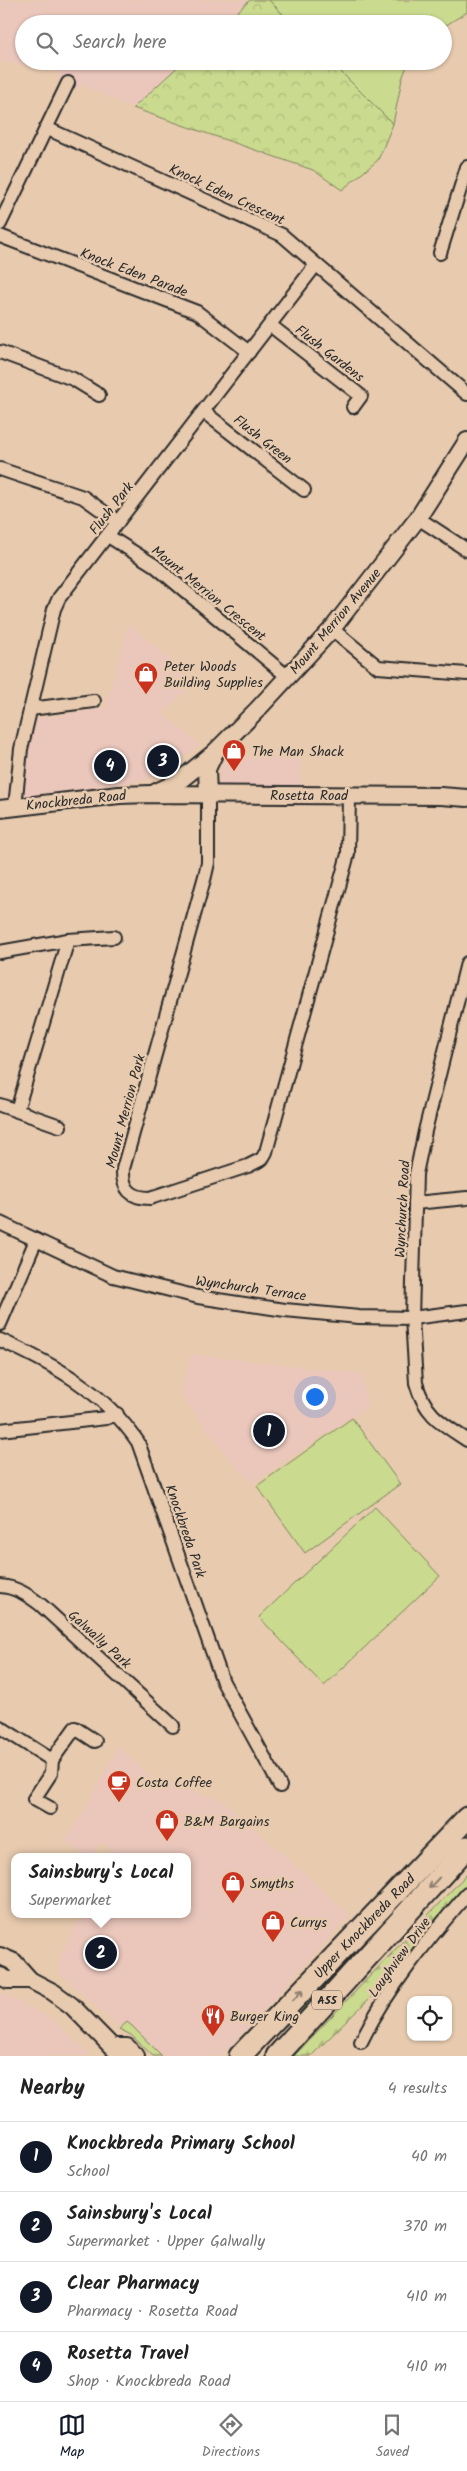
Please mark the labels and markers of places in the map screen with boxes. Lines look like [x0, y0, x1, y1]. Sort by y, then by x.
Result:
place label: Peter Woods Building Supplies [164, 656, 263, 694]
shop icon: Peter Woods Building Supplies [133, 661, 159, 695]
shop icon: The Man Shack [221, 738, 247, 772]
place label: The Man Shack [252, 741, 344, 763]
pin: 3 [147, 742, 179, 780]
pin: 4 [94, 747, 126, 785]
pin: 1 [253, 1412, 285, 1450]
cafe icon: Costa Coffee [106, 1769, 132, 1803]
place label: Costa Coffee [136, 1772, 213, 1794]
shop icon: B&M Bargains [154, 1808, 180, 1842]
place label: B&M Bargains [184, 1811, 270, 1833]
shop icon: Smyths [220, 1870, 246, 1904]
place label: Smyths [250, 1873, 294, 1895]
shop icon: Currys [260, 1909, 286, 1943]
place label: Currys [290, 1912, 327, 1934]
pin: 2 [85, 1934, 117, 1972]
restaurant icon: Burger King [200, 2003, 226, 2037]
place label: Burger King [230, 2006, 299, 2028]

